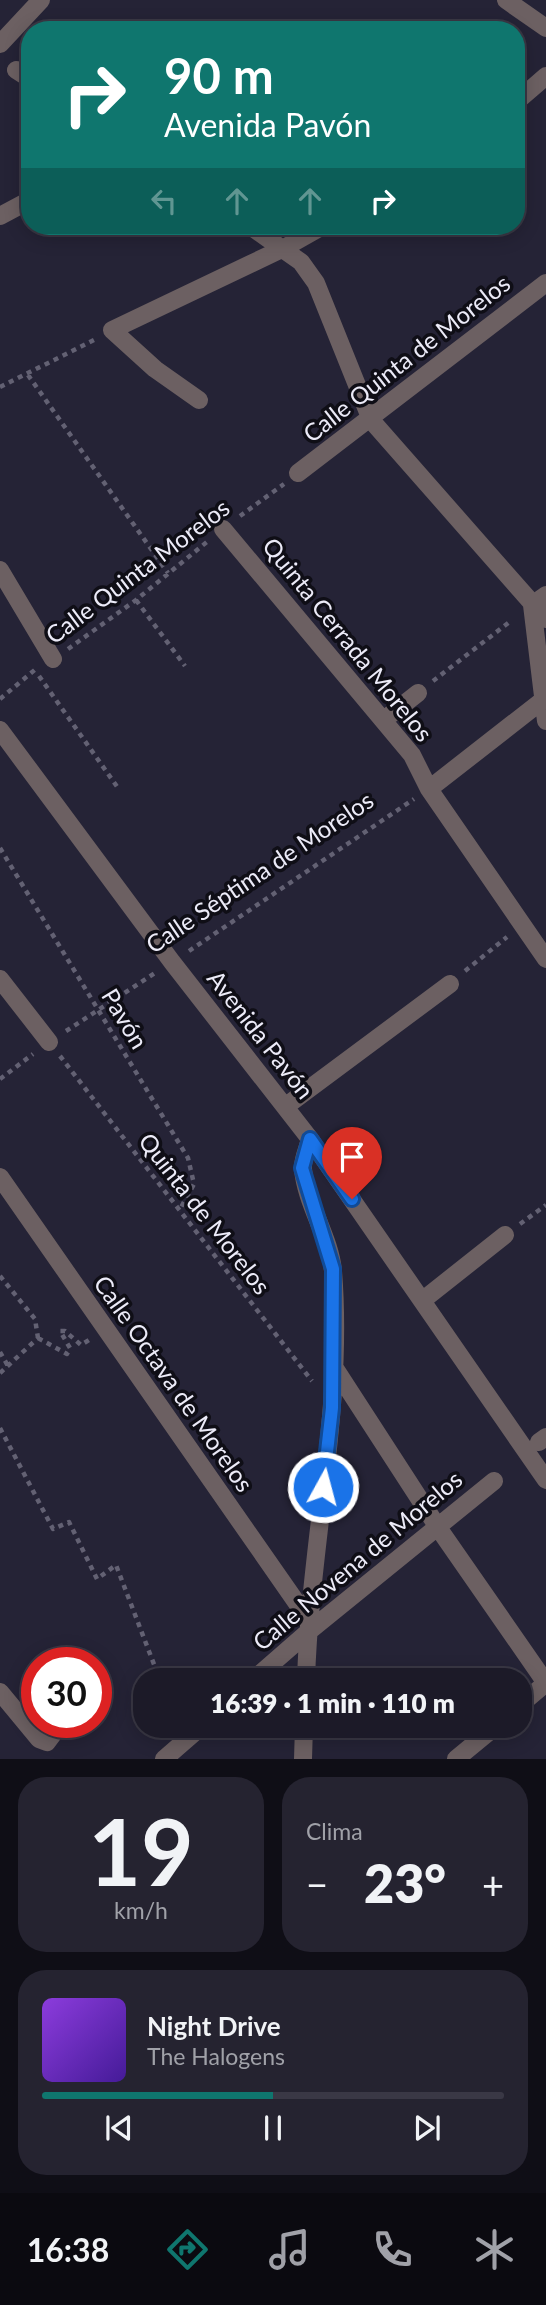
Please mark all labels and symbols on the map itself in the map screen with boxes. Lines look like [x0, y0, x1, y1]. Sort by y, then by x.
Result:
street label: Calle Quinta de Morelos [297, 268, 515, 448]
street label: Calle Quinta Morelos [40, 492, 235, 649]
street label: Quinta Cerrada Morelos [257, 531, 439, 747]
street label: Calle Séptima de Morelos [140, 785, 378, 959]
street label: Avenida Pavón [202, 964, 320, 1104]
street label: Pavón [96, 983, 154, 1053]
street label: Quinta de Morelos [133, 1127, 277, 1299]
pin [322, 1127, 382, 1199]
street label: Calle Octava de Morelos [89, 1269, 260, 1497]
position arrow [286, 1450, 360, 1524]
street label: Calle Novena de Morelos [247, 1464, 467, 1656]
speed limit sign: 30 [21, 1647, 112, 1738]

